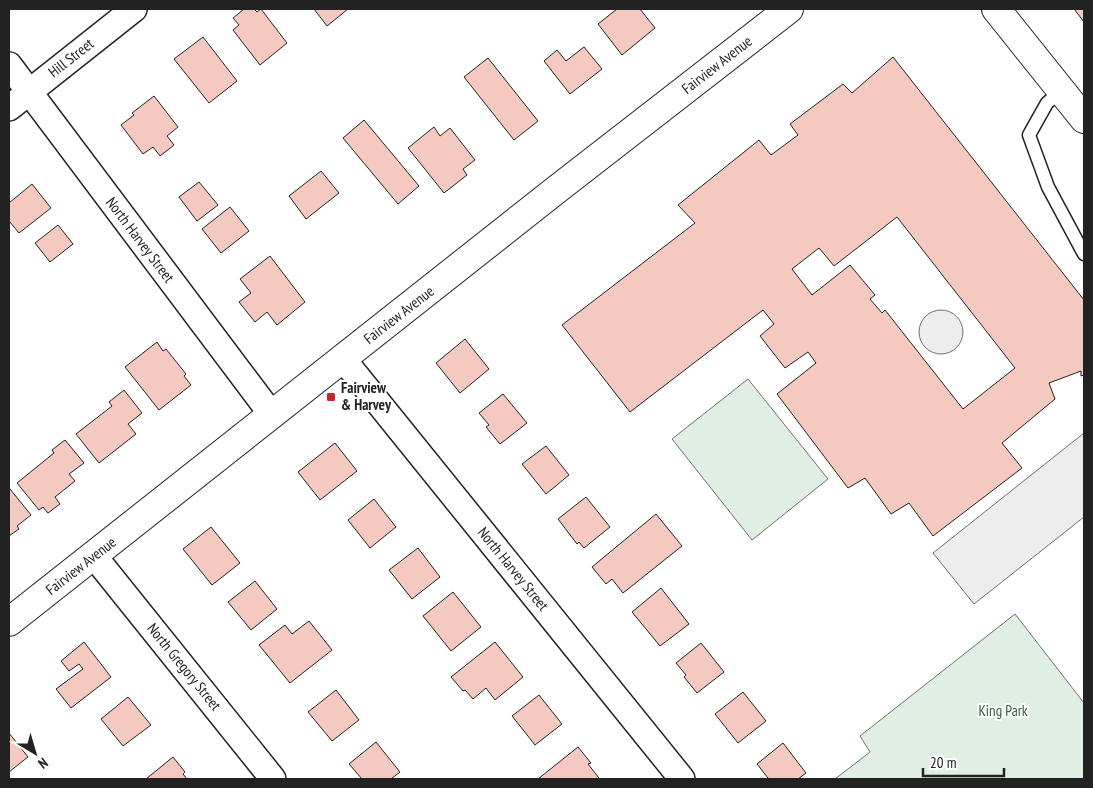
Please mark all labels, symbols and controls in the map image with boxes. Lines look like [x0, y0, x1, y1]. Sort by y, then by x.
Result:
street label: Fairview Avenue [678, 31, 756, 98]
street label: Hill Street [44, 34, 97, 81]
street label: North Harvey Street [102, 193, 179, 286]
street label: Fairview Avenue [360, 281, 438, 348]
place label: Fairview & Harvey [341, 378, 392, 414]
marker: Fairview & Harvey [325, 391, 337, 403]
street label: North Harvey Street [474, 523, 553, 614]
street label: Fairview Avenue [42, 532, 120, 599]
street label: North Gregory Street [143, 619, 225, 714]
park label: King Park [978, 701, 1028, 720]
north arrow [10, 728, 60, 778]
scale bar [923, 746, 1004, 778]
text: 20 m [930, 753, 956, 772]
text: N [34, 754, 52, 773]

